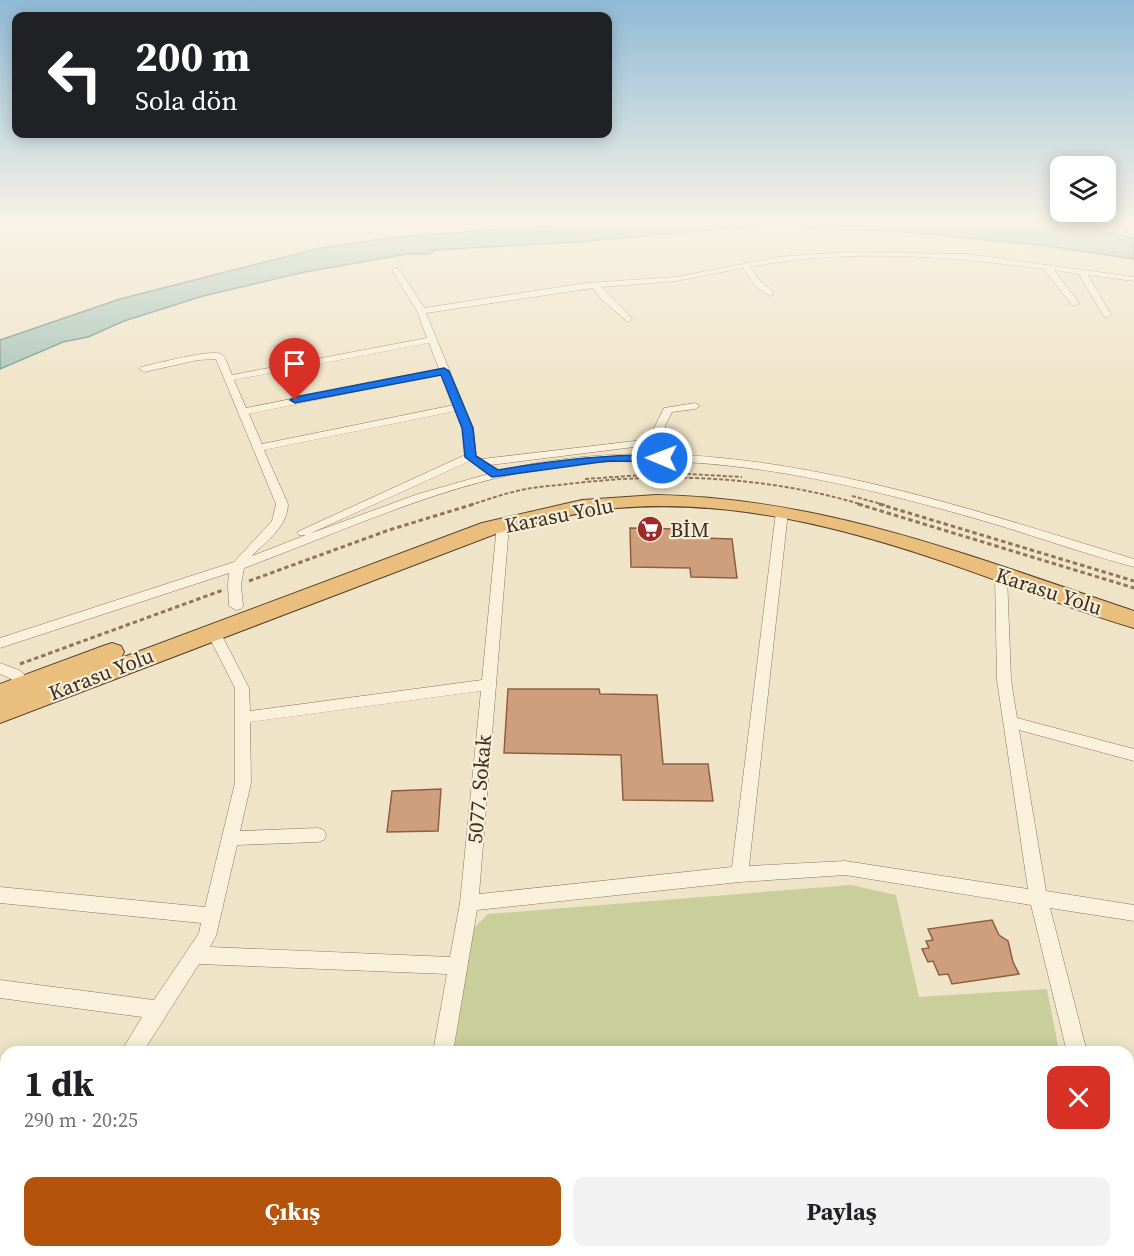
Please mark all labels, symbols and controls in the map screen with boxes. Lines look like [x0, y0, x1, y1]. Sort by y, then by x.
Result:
text: 200 m [135, 27, 250, 85]
icon: left [36, 36, 114, 114]
text: Sola dön [135, 82, 238, 119]
map controls [1050, 156, 1116, 222]
button: layers [1050, 156, 1116, 222]
pin [269, 338, 320, 400]
icon: arrive [278, 347, 311, 380]
position arrow [630, 426, 694, 490]
street label: Karasu Yolu [502, 490, 616, 540]
supermarket icon: BİM [635, 514, 665, 544]
place label: BİM [670, 515, 709, 544]
street label: Karasu Yolu [992, 560, 1106, 622]
street label: Karasu Yolu [44, 641, 158, 707]
street label: 5077. Sokak [460, 733, 498, 845]
text: 1 dk [24, 1059, 94, 1108]
button: close [1047, 1066, 1110, 1129]
text: 290 m · 20:25 [24, 1106, 138, 1134]
button: Çıkış [24, 1177, 561, 1246]
button: Paylaş [573, 1177, 1110, 1246]

